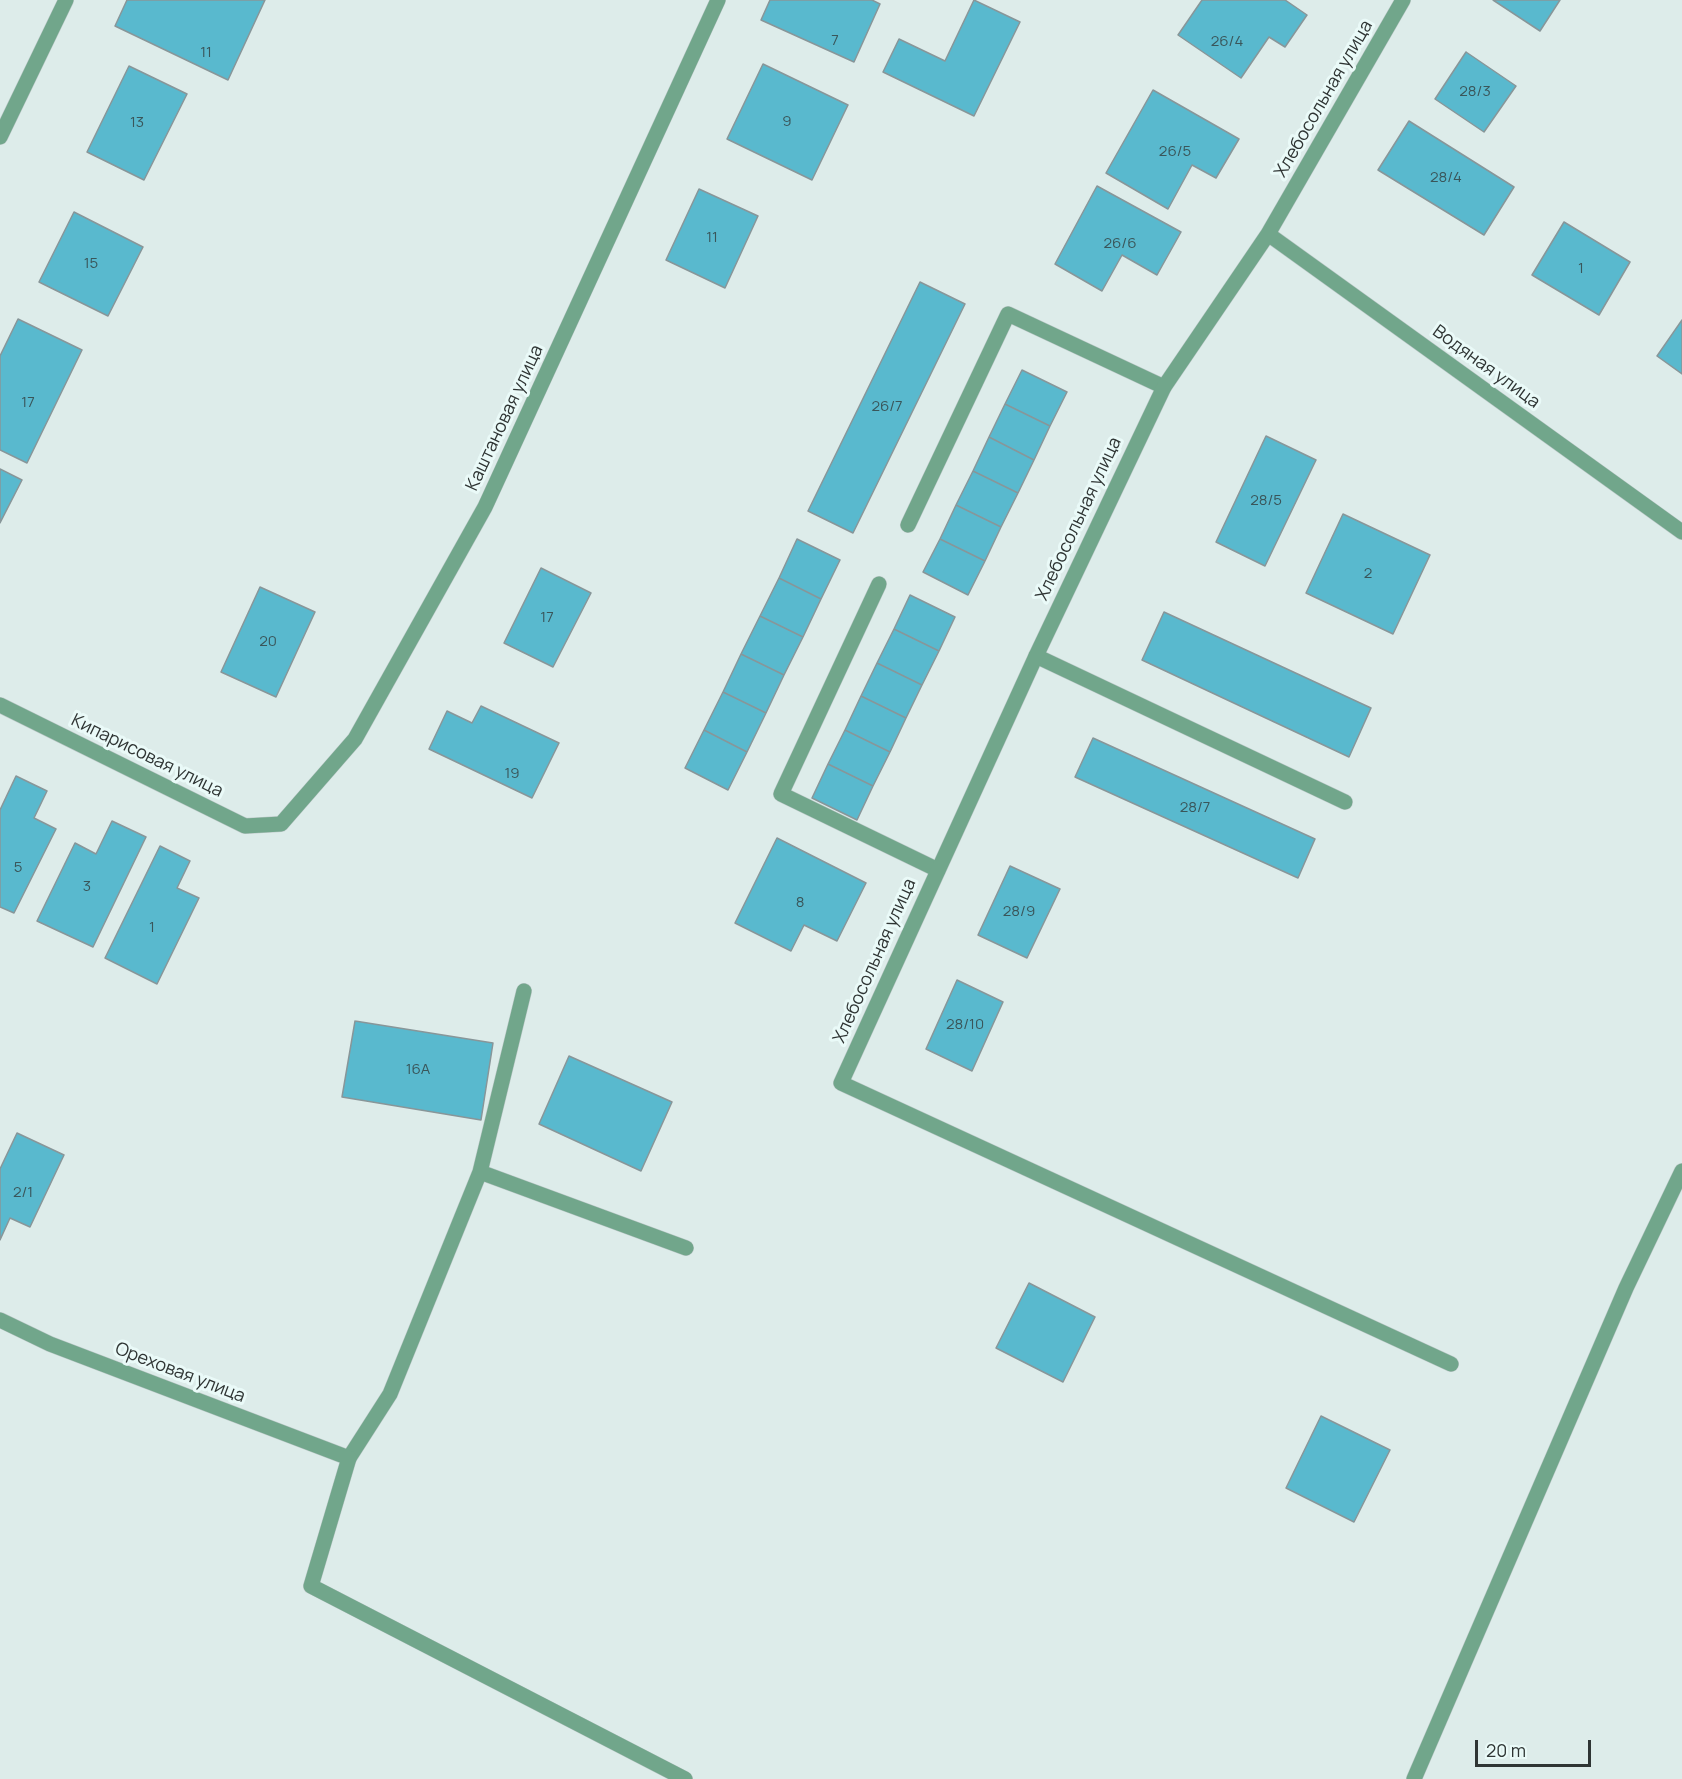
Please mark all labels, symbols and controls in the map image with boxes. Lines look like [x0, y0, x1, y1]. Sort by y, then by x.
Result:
street label: Хлебосольная улица [1270, 17, 1378, 181]
house number: 7 [831, 32, 839, 50]
house number: 26/4 [1211, 33, 1243, 51]
house number: 11 [200, 44, 212, 62]
house number: 28/3 [1459, 83, 1491, 101]
house number: 9 [782, 113, 792, 131]
house number: 13 [130, 114, 144, 132]
house number: 26/5 [1159, 143, 1191, 161]
house number: 28/4 [1430, 169, 1462, 187]
house number: 11 [706, 229, 718, 247]
house number: 26/6 [1104, 235, 1136, 253]
house number: 15 [84, 255, 98, 273]
house number: 1 [1578, 260, 1584, 278]
street label: Водяная улица [1428, 321, 1544, 413]
street label: Каштановая улица [462, 342, 548, 494]
house number: 17 [21, 394, 35, 412]
house number: 26/7 [871, 398, 903, 416]
street label: Хлебосольная улица [1032, 434, 1126, 604]
house number: 28/5 [1250, 492, 1282, 510]
house number: 2 [1364, 565, 1372, 583]
house number: 17 [540, 609, 554, 627]
house number: 20 [259, 633, 277, 651]
street label: Кипарисовая улица [67, 710, 227, 802]
house number: 19 [504, 765, 520, 783]
house number: 28/7 [1180, 799, 1210, 817]
house number: 5 [14, 859, 22, 877]
street label: Хлебосольная улица [829, 875, 921, 1047]
house number: 3 [83, 878, 91, 896]
house number: 8 [796, 894, 804, 912]
house number: 28/9 [1003, 903, 1035, 921]
house number: 1 [149, 919, 155, 937]
house number: 28/10 [946, 1016, 984, 1034]
house number: 16А [406, 1061, 430, 1079]
house number: 2/1 [13, 1184, 33, 1202]
street label: Ореховая улица [112, 1338, 248, 1408]
scale bar [1478, 1728, 1594, 1766]
text: 20 m [1486, 1738, 1526, 1762]

